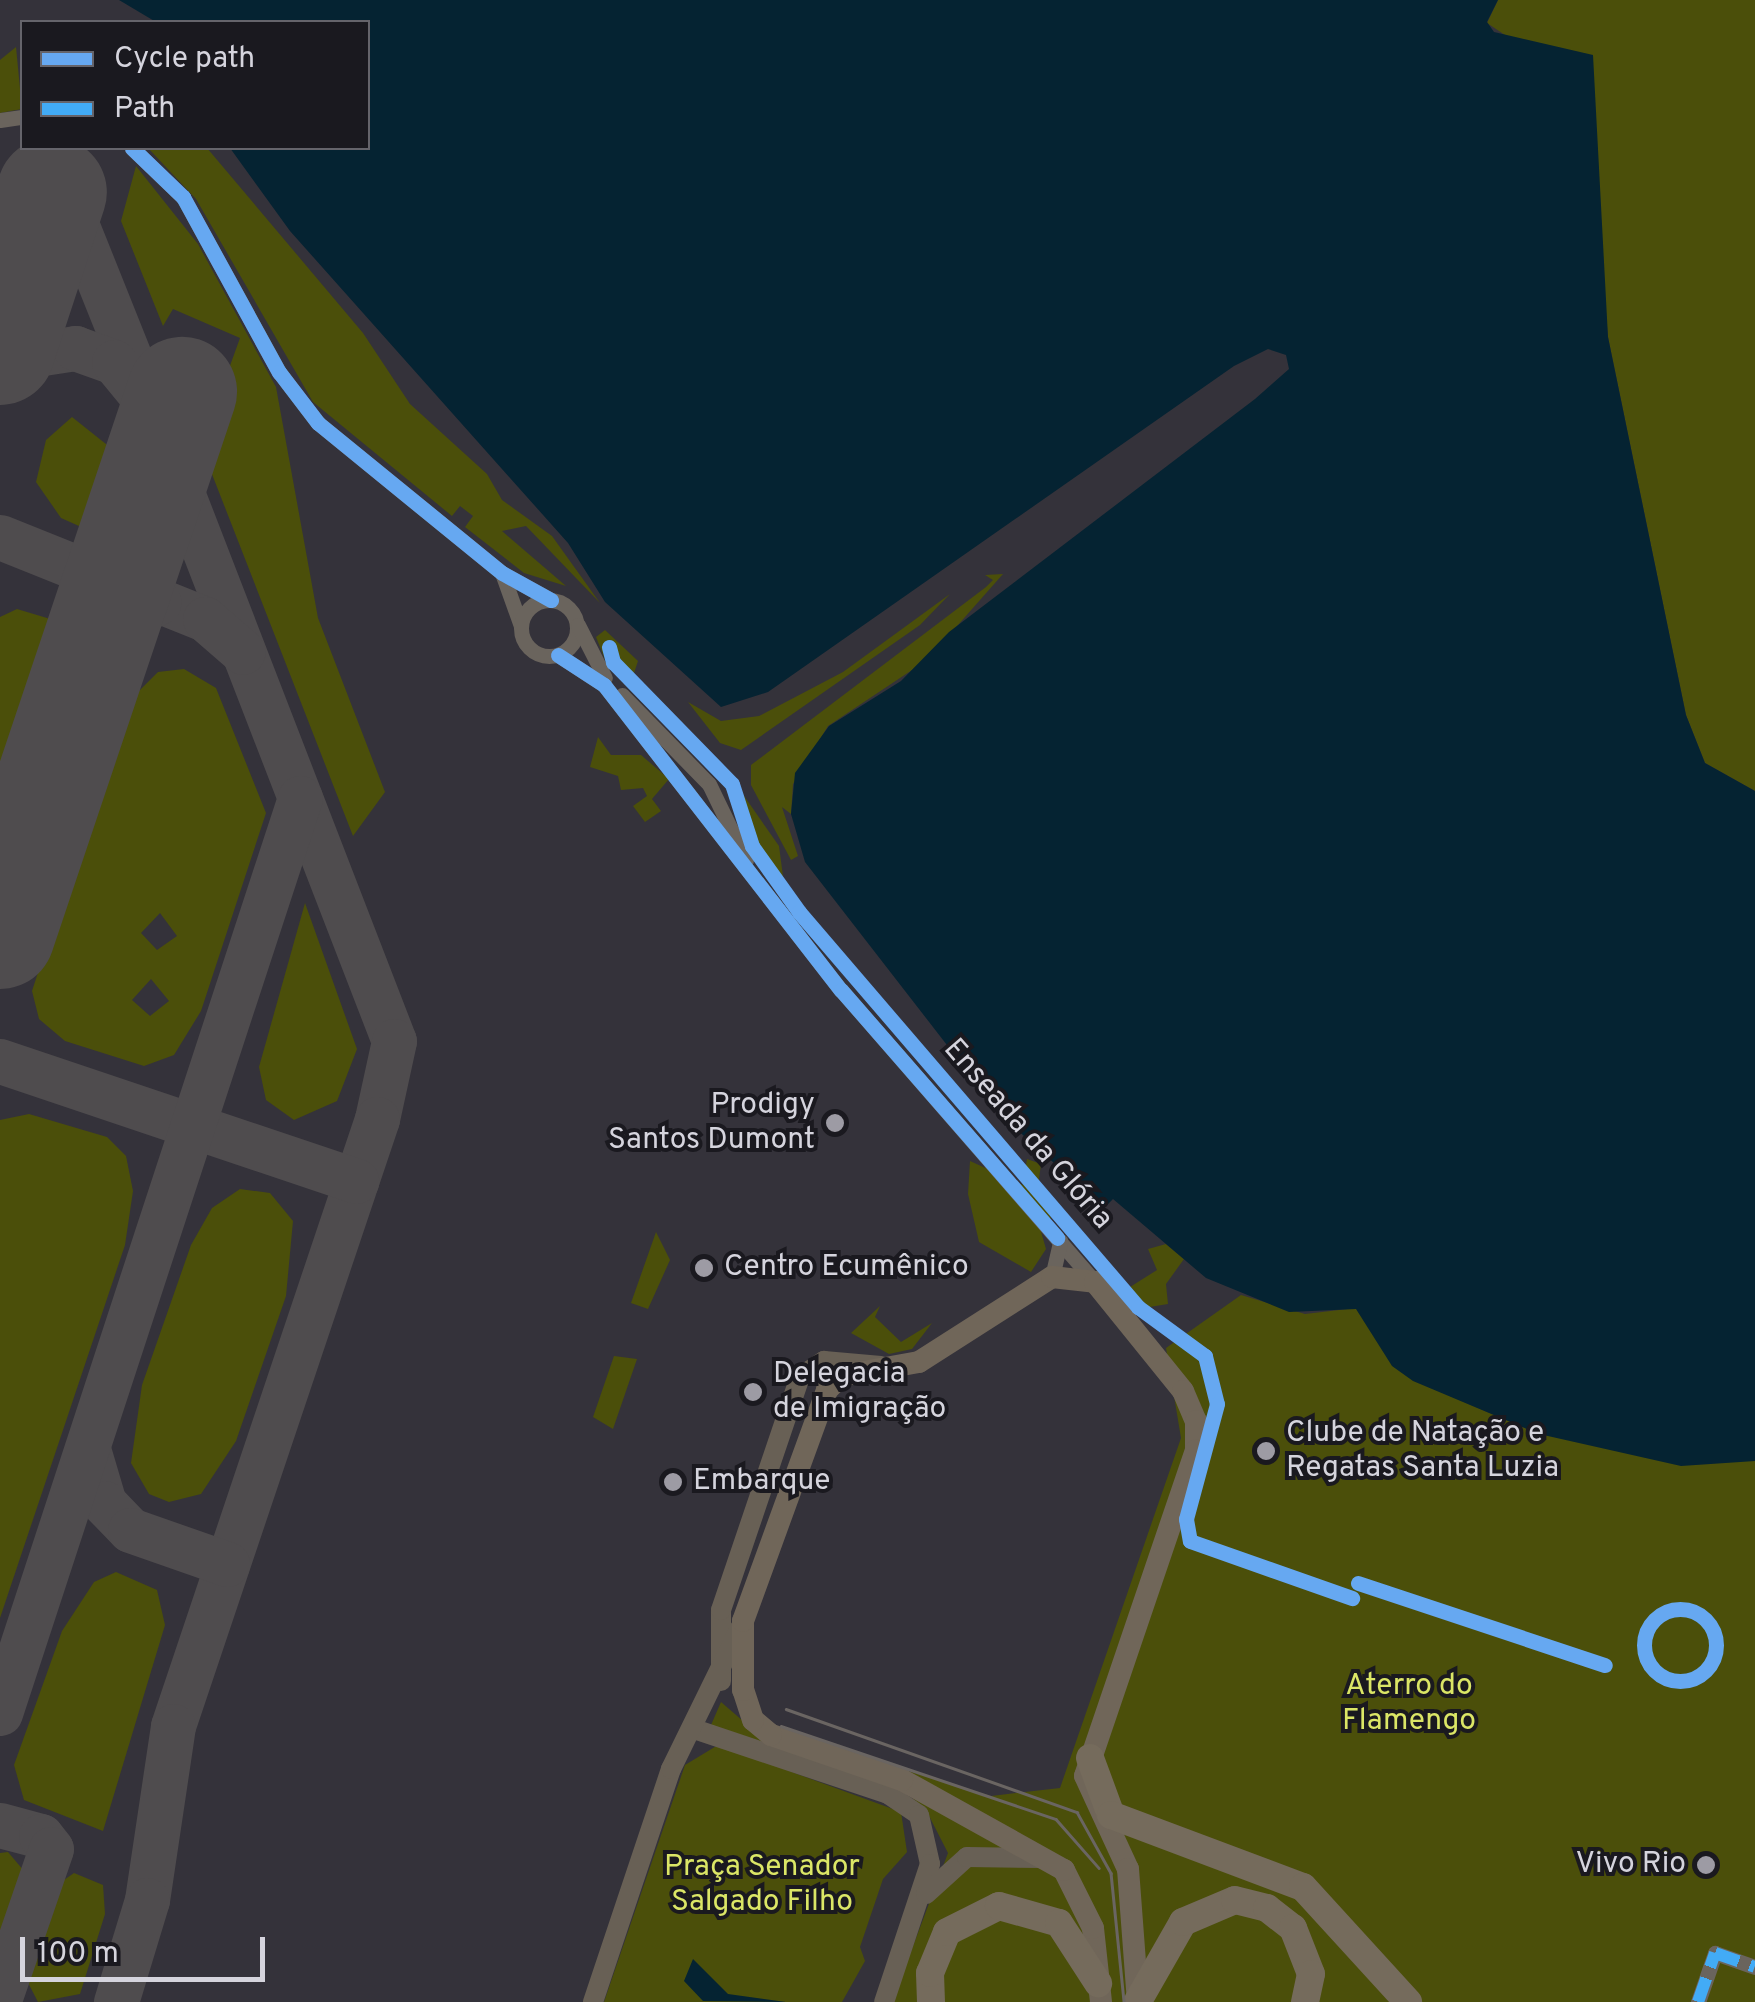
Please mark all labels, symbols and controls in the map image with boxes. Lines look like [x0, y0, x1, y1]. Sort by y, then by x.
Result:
legend [20, 20, 370, 150]
text: Cycle path [114, 41, 255, 78]
text: Path [114, 91, 175, 128]
street label: Enseada da Glória [935, 1033, 1119, 1237]
place label: Prodigy Santos Dumont [608, 1088, 815, 1158]
marker: Prodigy Santos Dumont [824, 1112, 846, 1134]
place label: Centro Ecumênico [724, 1250, 969, 1286]
marker: Centro Ecumênico [693, 1257, 715, 1279]
place label: Delegacia de Imigração [773, 1357, 946, 1428]
marker: Delegacia de Imigração [742, 1381, 764, 1403]
place label: Clube de Natação e Regatas Santa Luzia [1286, 1416, 1559, 1486]
marker: Clube de Natação e Regatas Santa Luzia [1255, 1440, 1277, 1462]
place label: Embarque [693, 1464, 830, 1500]
marker: Embarque [662, 1471, 684, 1493]
park label: Aterro do Flamengo [1342, 1669, 1476, 1740]
place label: Vivo Rio [1576, 1847, 1686, 1883]
park label: Praça Senador Salgado Filho [664, 1850, 860, 1920]
marker: Vivo Rio [1695, 1854, 1717, 1876]
scale bar [25, 1917, 270, 1979]
text: 100 m [37, 1936, 119, 1973]

